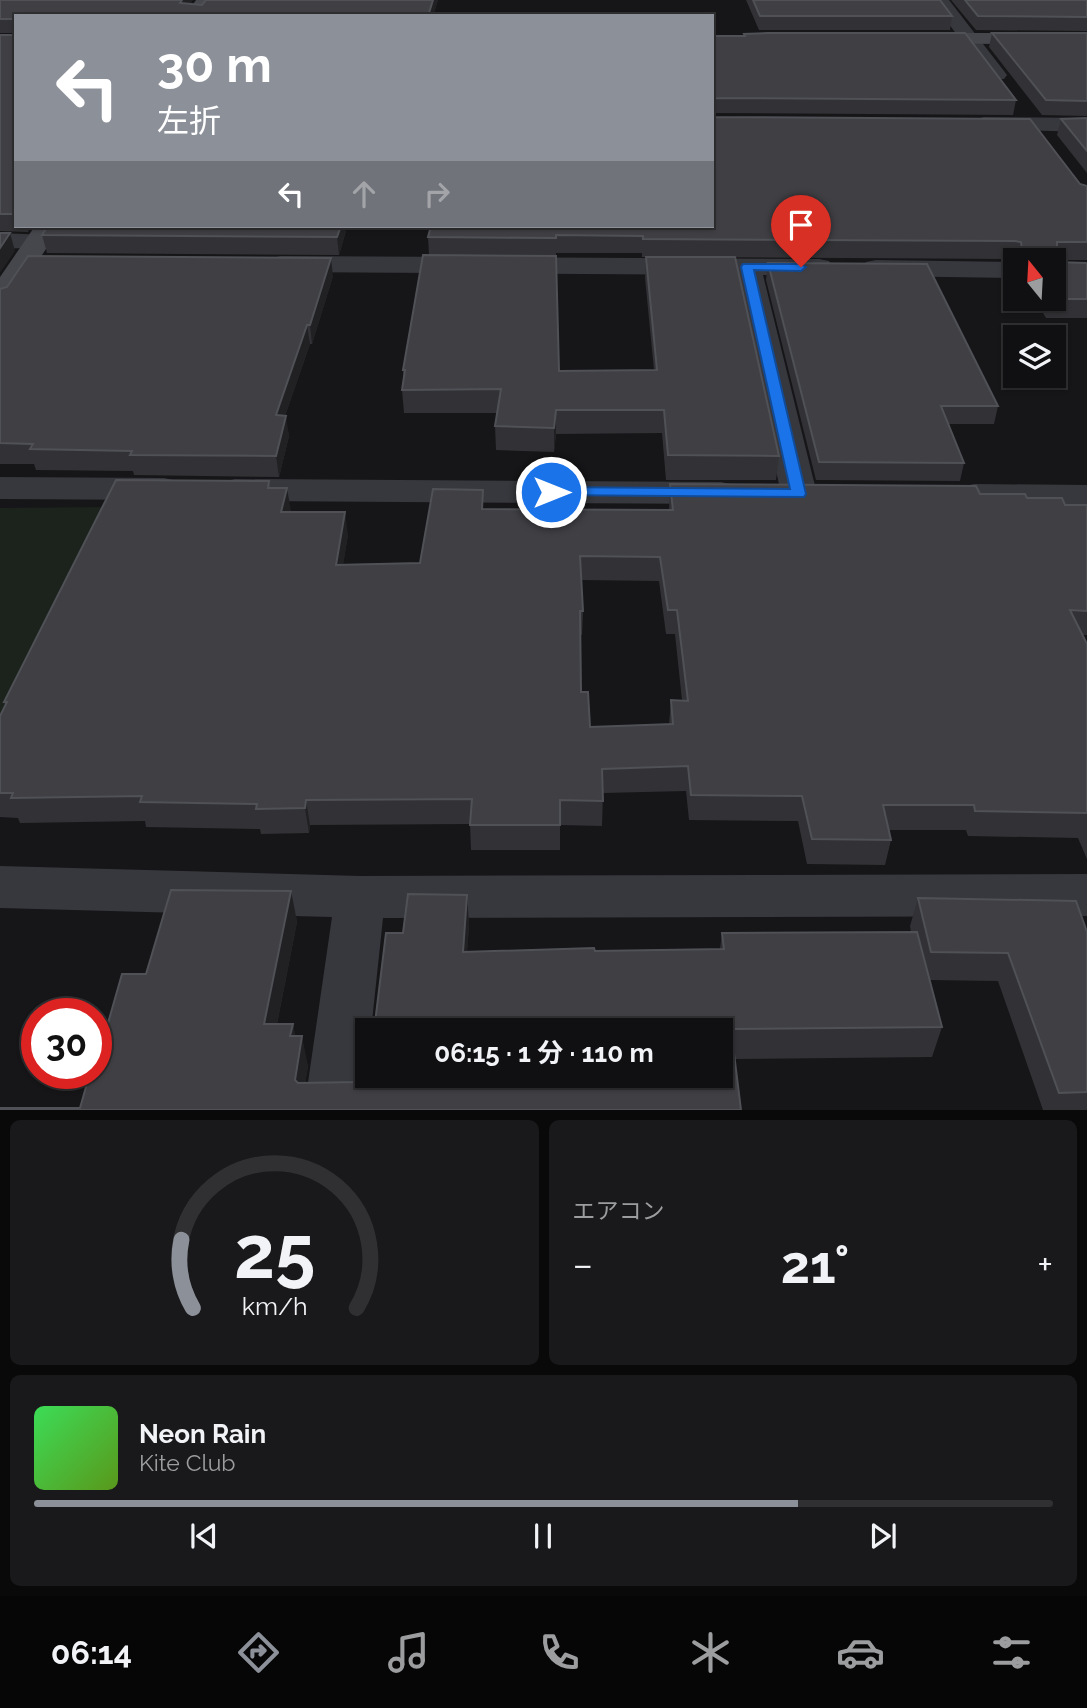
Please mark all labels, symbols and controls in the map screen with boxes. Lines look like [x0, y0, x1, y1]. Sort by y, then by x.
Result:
text: 30 m [157, 36, 272, 93]
icon: left [42, 42, 133, 133]
text: 左折 [157, 102, 221, 139]
icon: left [272, 175, 310, 213]
icon: ahead [345, 175, 383, 213]
icon: right [418, 175, 456, 213]
pin [771, 195, 831, 267]
icon: arrive [782, 206, 820, 244]
north arrow [1003, 248, 1066, 312]
map controls [1003, 248, 1066, 388]
button: layers [1003, 325, 1066, 388]
position arrow [514, 455, 588, 529]
speed limit sign: 30 [21, 998, 112, 1089]
text: 06:15 · 1 分 · 110 m [434, 1038, 654, 1068]
text: エアコン [573, 1197, 665, 1224]
text: 25 [234, 1211, 315, 1296]
text: 21° [781, 1234, 849, 1295]
text: − [573, 1242, 593, 1287]
text: + [1037, 1242, 1053, 1287]
text: km/h [241, 1291, 307, 1321]
text: Neon Rain [139, 1419, 266, 1449]
text: Kite Club [139, 1449, 236, 1476]
icon: previous [185, 1517, 223, 1555]
icon: pause [524, 1517, 562, 1555]
icon: next [864, 1517, 902, 1555]
icon: directions [234, 1628, 283, 1677]
icon: music [384, 1628, 433, 1677]
icon: phone [535, 1628, 584, 1677]
icon: climate [686, 1628, 735, 1677]
icon: car [836, 1628, 885, 1677]
icon: filters [987, 1628, 1036, 1677]
text: 06:14 [51, 1634, 132, 1671]

